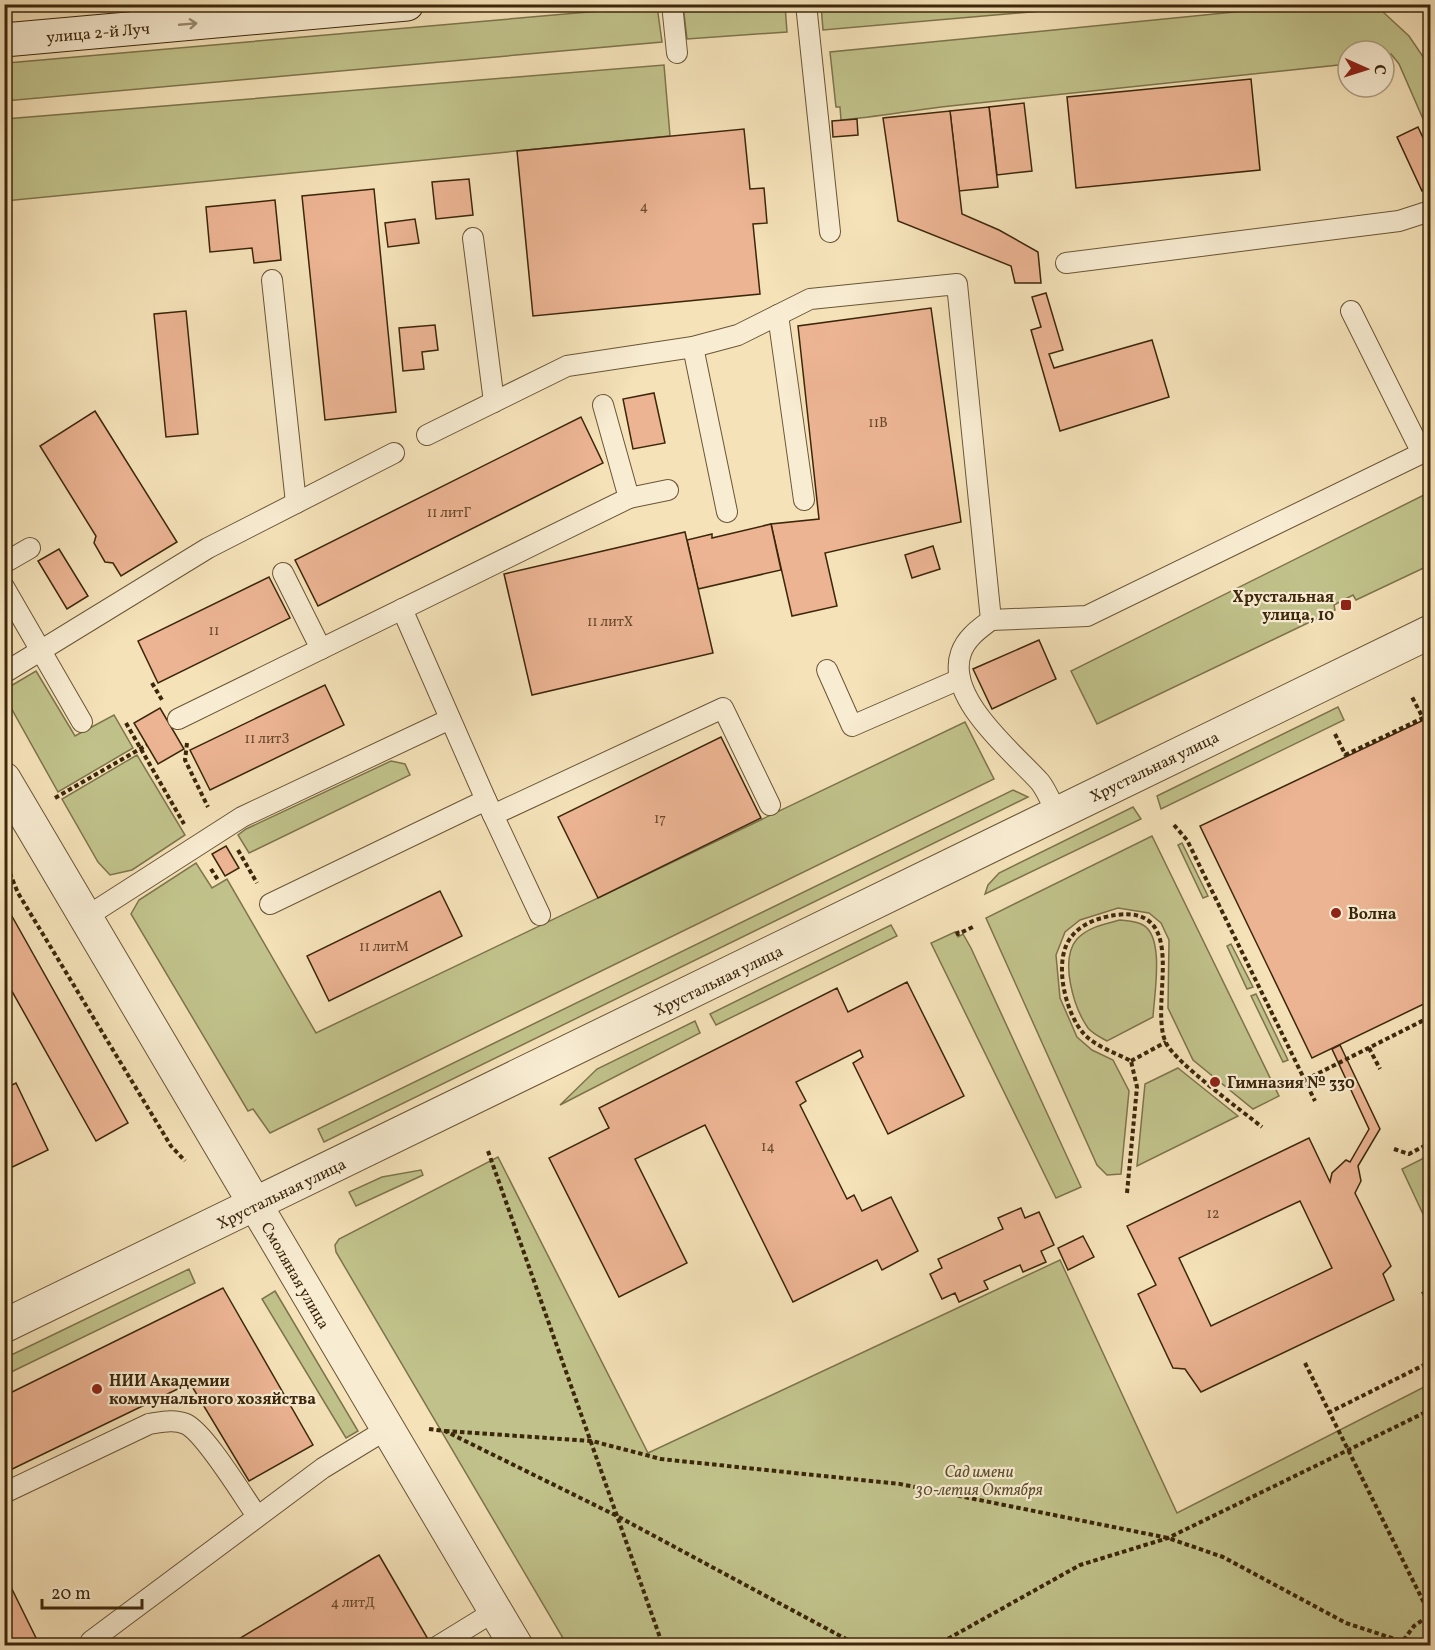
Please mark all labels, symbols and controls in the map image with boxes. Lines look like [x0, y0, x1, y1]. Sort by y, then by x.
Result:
street label: улица 2-й Луч [46, 18, 151, 49]
one-way arrow [178, 18, 198, 29]
north arrow [1336, 39, 1396, 99]
text: С [1368, 64, 1390, 75]
house number: 4 [640, 198, 648, 217]
house number: 11В [868, 414, 888, 433]
house number: 11 литГ [427, 504, 471, 523]
place label: Хрустальная улица, 10 [1233, 587, 1334, 627]
marker: Хрустальная улица, 10 [1339, 598, 1353, 612]
house number: 11 литХ [587, 613, 633, 632]
house number: 11 [209, 622, 219, 641]
street label: Хрустальная улица [1087, 727, 1223, 809]
house number: 11 литЗ [245, 730, 289, 749]
house number: 17 [654, 810, 666, 829]
place label: Волна [1348, 904, 1397, 926]
marker: Волна [1329, 906, 1343, 920]
house number: 11 литМ [359, 938, 409, 957]
street label: Хрустальная улица [651, 941, 787, 1023]
place label: Гимназия № 330 [1227, 1073, 1355, 1095]
marker: Гимназия № 330 [1208, 1075, 1222, 1089]
house number: 14 [761, 1138, 775, 1157]
street label: Хрустальная улица [214, 1154, 350, 1236]
house number: 12 [1207, 1205, 1219, 1224]
street label: Смоляная улица [255, 1218, 334, 1334]
place label: НИИ Академии коммунального хозяйства [109, 1371, 316, 1411]
marker: НИИ Академии коммунального хозяйства [90, 1382, 104, 1396]
park label: Сад имени 30-летия Октября [914, 1462, 1043, 1502]
scale bar [42, 1572, 142, 1610]
text: 20 m [51, 1582, 91, 1607]
house number: 4 литД [331, 1594, 375, 1613]

